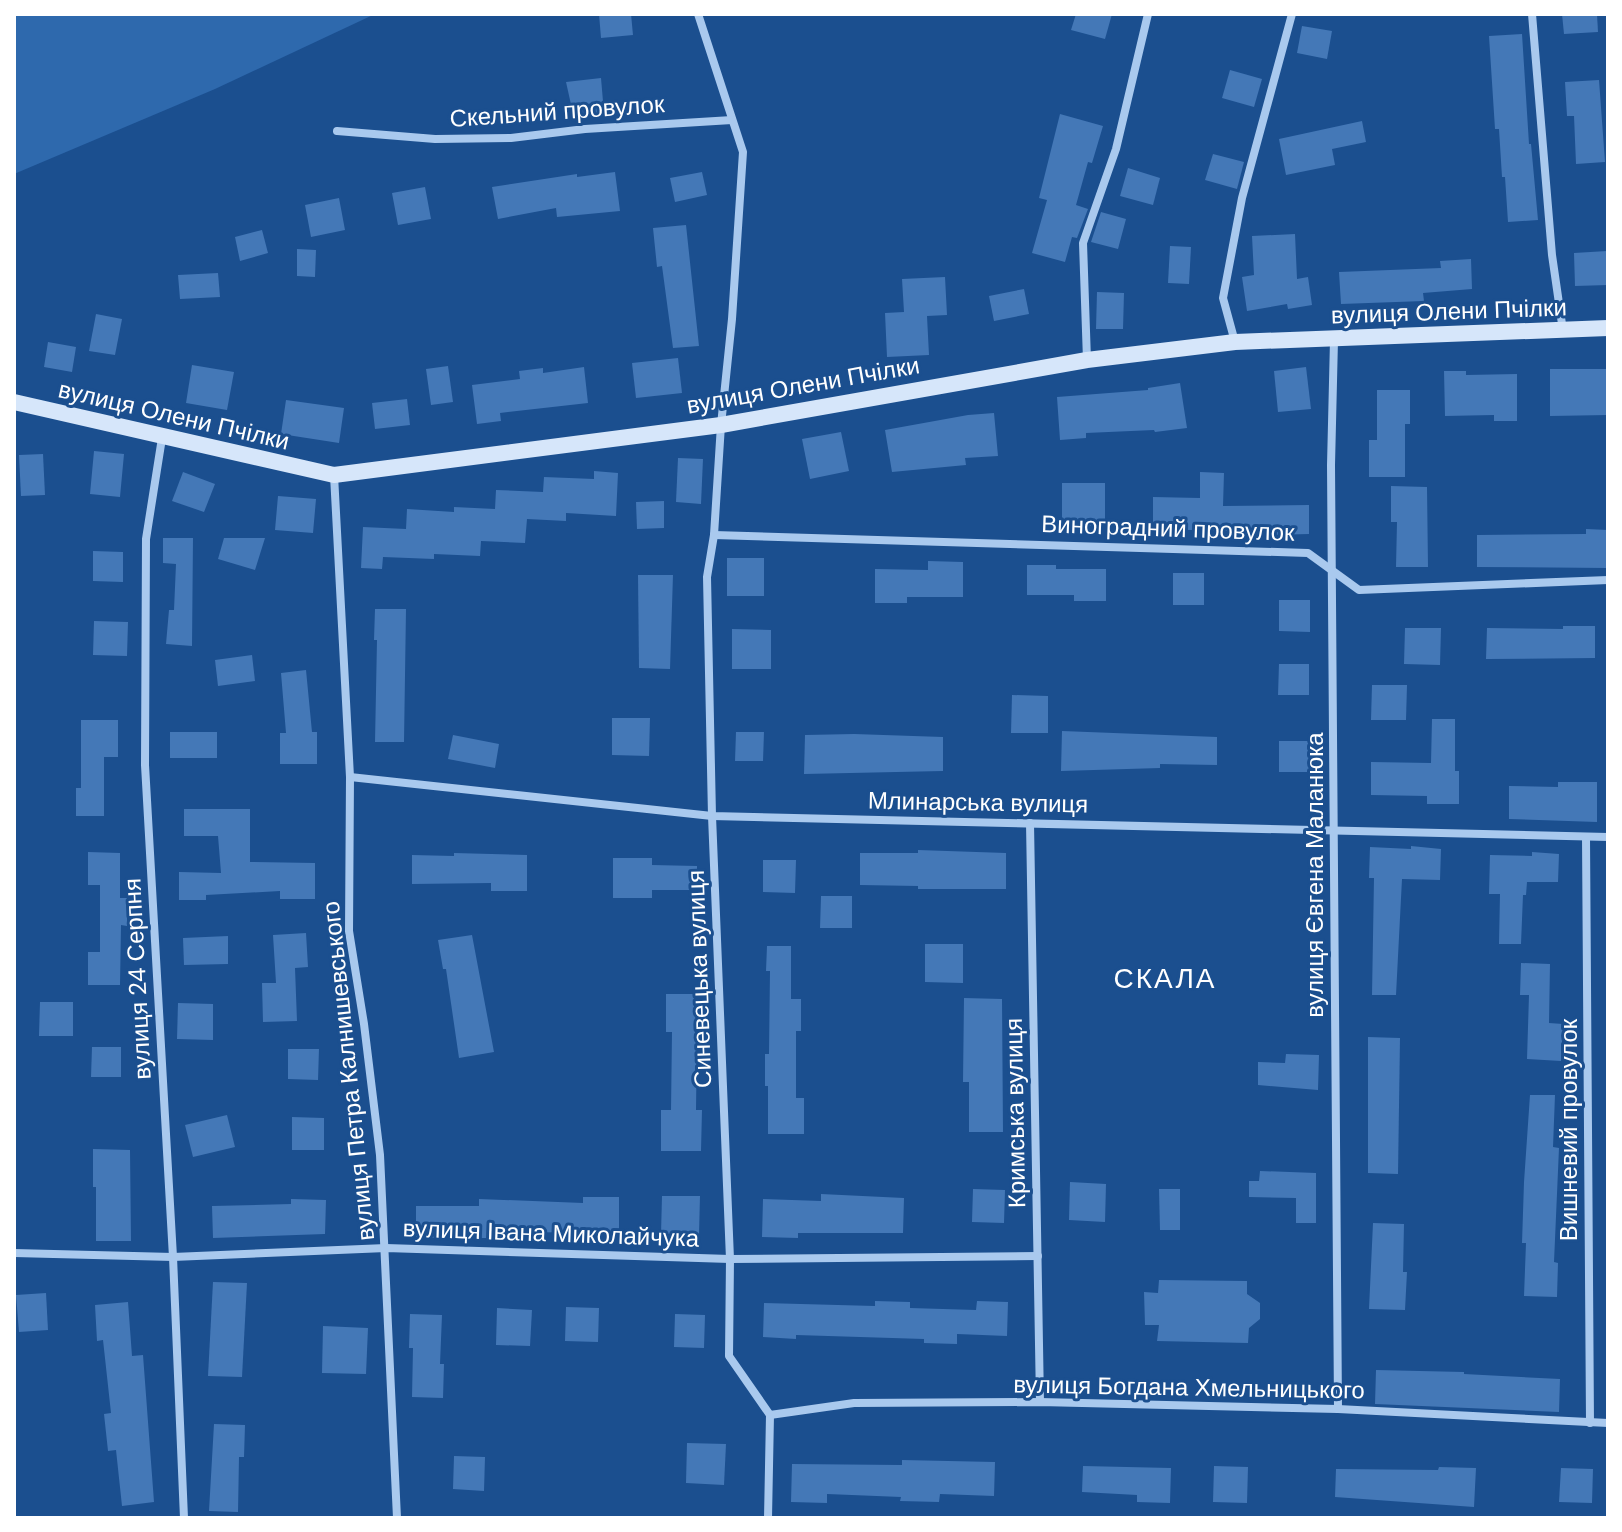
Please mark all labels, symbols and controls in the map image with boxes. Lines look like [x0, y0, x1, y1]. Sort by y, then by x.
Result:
street label: Скельний провулок [449, 88, 666, 134]
street label: вулиця Олени Пчілки [1331, 291, 1567, 331]
street label: вулиця Олени Пчілки [684, 349, 922, 421]
street label: вулиця Олени Пчілки [56, 373, 292, 457]
street label: Виноградний провулок [1041, 508, 1296, 548]
street label: вулиця Євгена Маланюка [1299, 732, 1330, 1018]
street label: Млинарська вулиця [868, 785, 1088, 819]
street label: Синевецька вулиця [680, 870, 718, 1088]
street label: вулиця 24 Серпня [116, 877, 158, 1081]
street label: вулиця Петра Калнишевського [315, 900, 381, 1242]
district label: СКАЛА [1114, 960, 1216, 997]
street label: Кримська вулиця [998, 1018, 1032, 1208]
street label: Вишневий провулок [1553, 1018, 1584, 1241]
street label: вулиця Івана Миколайчука [402, 1212, 700, 1254]
street label: вулиця Богдана Хмельницького [1013, 1368, 1365, 1406]

